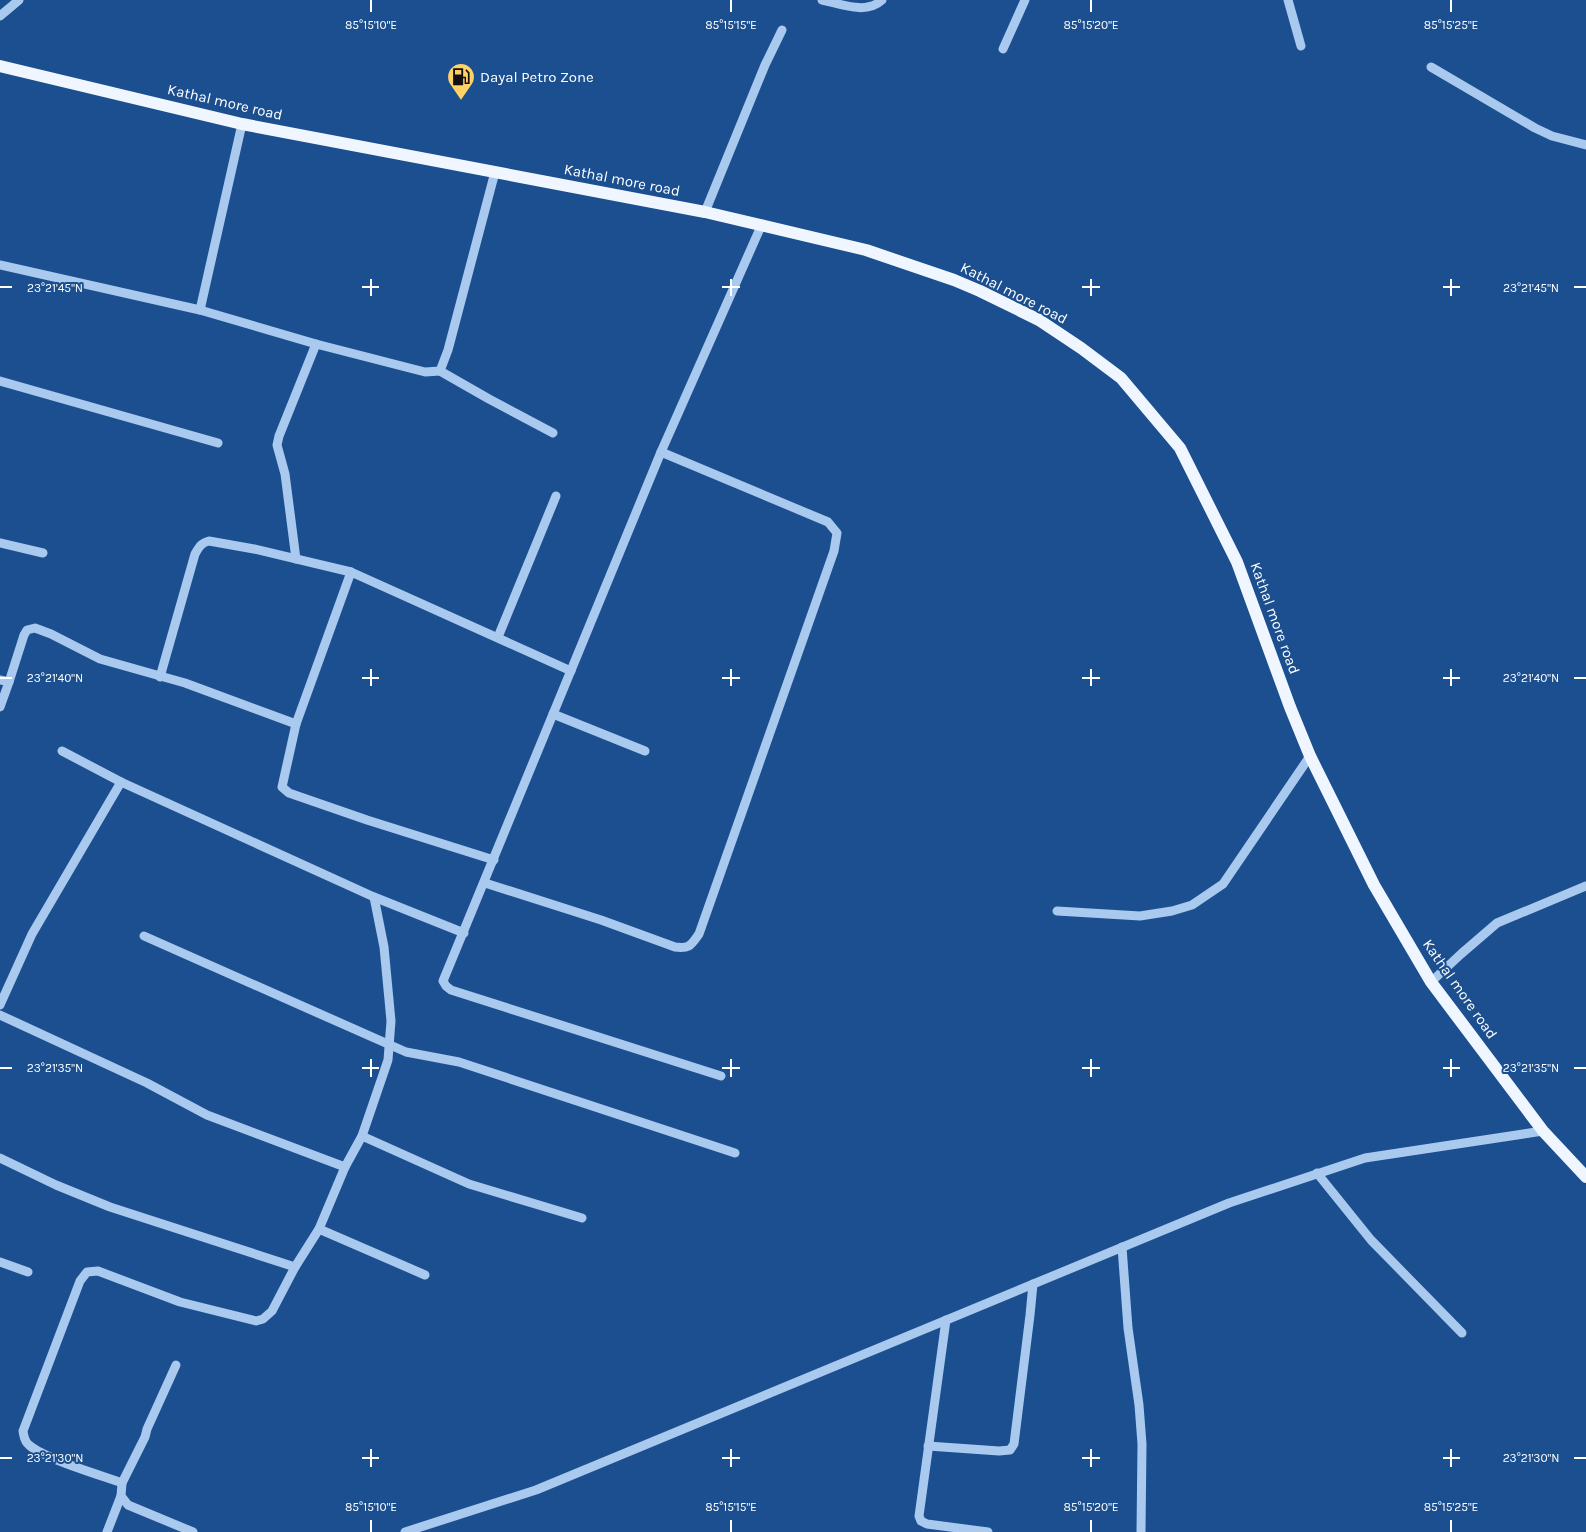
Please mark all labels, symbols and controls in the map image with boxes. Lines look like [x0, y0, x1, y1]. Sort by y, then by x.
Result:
text: 85°15'10"E [345, 18, 397, 32]
text: 85°15'15"E [705, 18, 757, 32]
text: 85°15'20"E [1063, 18, 1119, 32]
text: 85°15'25"E [1424, 18, 1478, 32]
fuel station icon: Dayal Petro Zone [446, 62, 476, 101]
place label: Dayal Petro Zone [480, 68, 594, 86]
street label: Kathal more road [166, 80, 284, 124]
street label: Kathal more road [562, 160, 682, 200]
street label: Kathal more road [957, 258, 1071, 328]
text: 23°21'45"N [27, 281, 83, 295]
text: 23°21'45"N [1503, 281, 1559, 295]
street label: Kathal more road [1246, 560, 1304, 676]
text: 23°21'40"N [27, 671, 83, 685]
text: 23°21'40"N [1503, 671, 1559, 685]
street label: Kathal more road [1419, 936, 1501, 1042]
text: 23°21'35"N [27, 1061, 83, 1075]
text: 23°21'35"N [1503, 1061, 1559, 1075]
text: 23°21'30"N [27, 1451, 83, 1465]
text: 23°21'30"N [1503, 1451, 1559, 1465]
text: 85°15'10"E [345, 1500, 397, 1514]
text: 85°15'15"E [705, 1500, 757, 1514]
text: 85°15'20"E [1063, 1500, 1119, 1514]
text: 85°15'25"E [1424, 1500, 1478, 1514]

